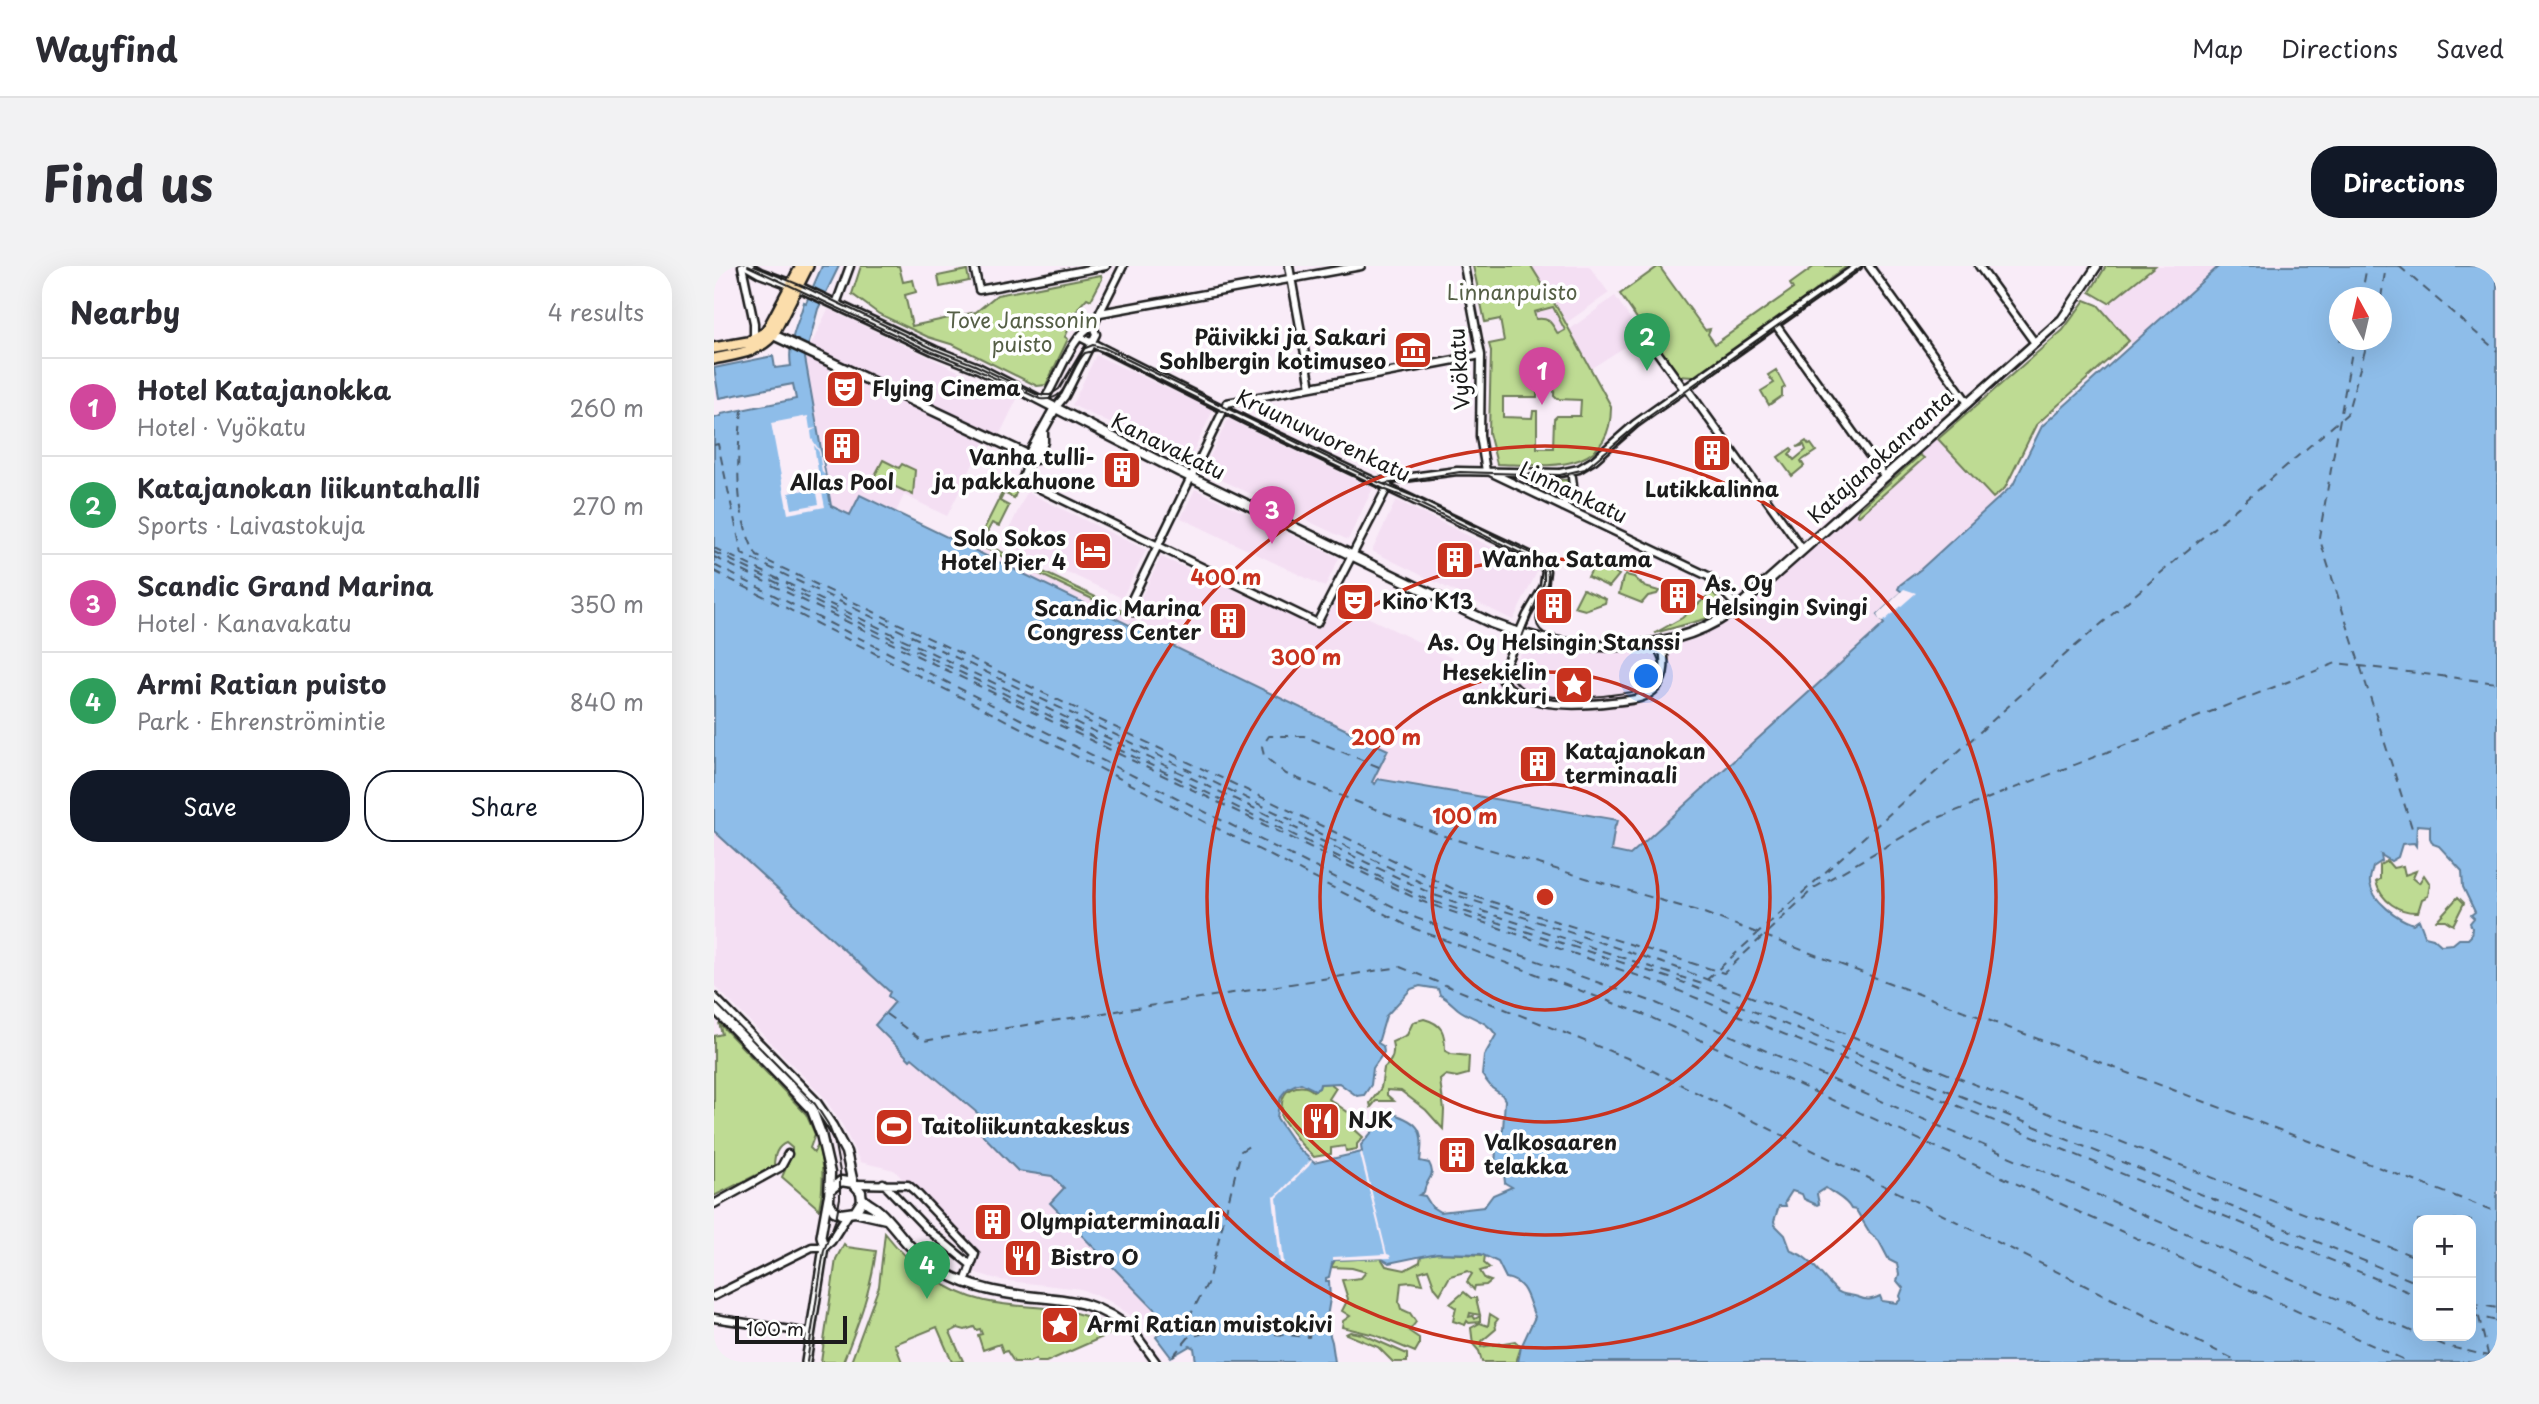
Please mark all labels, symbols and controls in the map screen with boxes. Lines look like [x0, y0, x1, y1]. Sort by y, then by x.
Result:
text: Wayfind [35, 23, 178, 73]
text: Map [2192, 30, 2243, 66]
text: Directions [2281, 30, 2398, 66]
text: Saved [2436, 30, 2504, 66]
text: Find us [42, 145, 213, 219]
button: Directions [2311, 146, 2497, 218]
park label: Linnanpuisto [1447, 275, 1577, 307]
north arrow [2329, 287, 2392, 350]
text: Nearby [70, 289, 180, 334]
text: 4 results [548, 294, 644, 329]
park label: Tove Janssonin puisto [946, 303, 1098, 359]
pin: 2 [1624, 313, 1670, 371]
place label: Päivikki ja Sakari Sohlbergin kotimuseo [1159, 320, 1386, 376]
street label: Vyökatu [1439, 327, 1477, 411]
museum icon: Päivikki ja Sakari Sohlbergin kotimuseo [1392, 329, 1434, 371]
pin: 1 [1519, 347, 1565, 405]
theatre icon: Flying Cinema [824, 368, 866, 410]
text: Hotel Katajanokka [137, 370, 391, 409]
place label: Flying Cinema [872, 371, 1020, 403]
street label: Kruunuvuorenkatu [1231, 380, 1416, 489]
street label: Katajanokanranta [1799, 381, 1960, 530]
text: 1 [88, 390, 99, 425]
text: 260 m [569, 390, 644, 425]
street label: Kanavakatu [1106, 404, 1231, 487]
text: Hotel · Vyökatu [137, 409, 306, 444]
building icon: Allas Pool [821, 425, 863, 467]
building icon: Lutikkalinna [1691, 432, 1733, 474]
place label: Vanha tulli- ja pakkahuone [931, 440, 1095, 496]
building icon: Vanha tulli- ja pakkahuone [1101, 449, 1143, 491]
street label: Linnankatu [1515, 452, 1633, 530]
place label: Allas Pool [789, 465, 894, 497]
text: Katajanokan liikuntahalli [137, 468, 480, 507]
place label: Lutikkalinna [1645, 472, 1779, 504]
pin: 3 [1249, 486, 1295, 544]
text: 2 [85, 488, 101, 523]
text: 270 m [572, 488, 644, 523]
text: Sports · Laivastokuja [137, 507, 365, 542]
place label: Solo Sokos Hotel Pier 4 [941, 521, 1066, 577]
hotel icon: Solo Sokos Hotel Pier 4 [1072, 530, 1114, 572]
building icon: Wanha Satama [1434, 539, 1476, 581]
place label: Wanha Satama [1482, 542, 1653, 574]
text: 400 m [1191, 560, 1261, 592]
text: Scandic Grand Marina [137, 566, 434, 605]
place label: As. Oy Helsingin Svingi [1704, 566, 1868, 622]
building icon: As. Oy Helsingin Svingi [1657, 575, 1699, 617]
theatre icon: Kino K13 [1334, 581, 1376, 623]
place label: Kino K13 [1382, 584, 1473, 616]
building icon: As. Oy Helsingin Stanssi [1533, 585, 1575, 627]
text: 3 [85, 586, 101, 621]
text: 350 m [569, 586, 644, 621]
place label: Scandic Marina Congress Center [1027, 591, 1201, 647]
building icon: Scandic Marina Congress Center [1207, 600, 1249, 642]
text: Hotel · Kanavakatu [137, 605, 352, 640]
place label: As. Oy Helsingin Stanssi [1426, 625, 1681, 657]
text: 300 m [1271, 640, 1341, 672]
place label: Hesekielin ankkuri [1442, 655, 1547, 711]
your location [1629, 659, 1663, 693]
text: Armi Ratian puisto [137, 664, 386, 703]
place icon: Hesekielin ankkuri [1553, 664, 1595, 706]
text: 4 [85, 684, 101, 719]
text: 840 m [570, 684, 644, 719]
text: Park · Ehrenströmintie [137, 703, 386, 738]
text: 200 m [1351, 720, 1421, 752]
place label: Katajanokan terminaali [1565, 734, 1706, 790]
building icon: Katajanokan terminaali [1517, 743, 1559, 785]
button: Save [70, 770, 350, 842]
button: Share [364, 770, 644, 842]
text: 100 m [1432, 799, 1498, 831]
centre of rings [1533, 885, 1557, 909]
restaurant icon: NJK [1300, 1100, 1342, 1142]
place label: NJK [1348, 1103, 1393, 1135]
sports icon: Taitoliikuntakeskus [873, 1106, 915, 1148]
place label: Taitoliikuntakeskus [921, 1109, 1130, 1141]
place label: Valkosaaren telakka [1484, 1125, 1617, 1181]
building icon: Valkosaaren telakka [1436, 1134, 1478, 1176]
building icon: Olympiaterminaali [972, 1201, 1014, 1243]
place label: Olympiaterminaali [1020, 1204, 1220, 1236]
map controls [2413, 1215, 2476, 1341]
button: + [2413, 1215, 2476, 1278]
restaurant icon: Bistro O [1002, 1237, 1044, 1279]
place label: Bistro O [1050, 1240, 1139, 1272]
pin: 4 [904, 1241, 950, 1299]
button: − [2413, 1278, 2476, 1341]
place icon: Armi Ratian muistokivi [1039, 1304, 1081, 1346]
place label: Armi Ratian muistokivi [1086, 1307, 1332, 1339]
scale bar [735, 1313, 847, 1345]
text: 100 m [746, 1314, 804, 1342]

